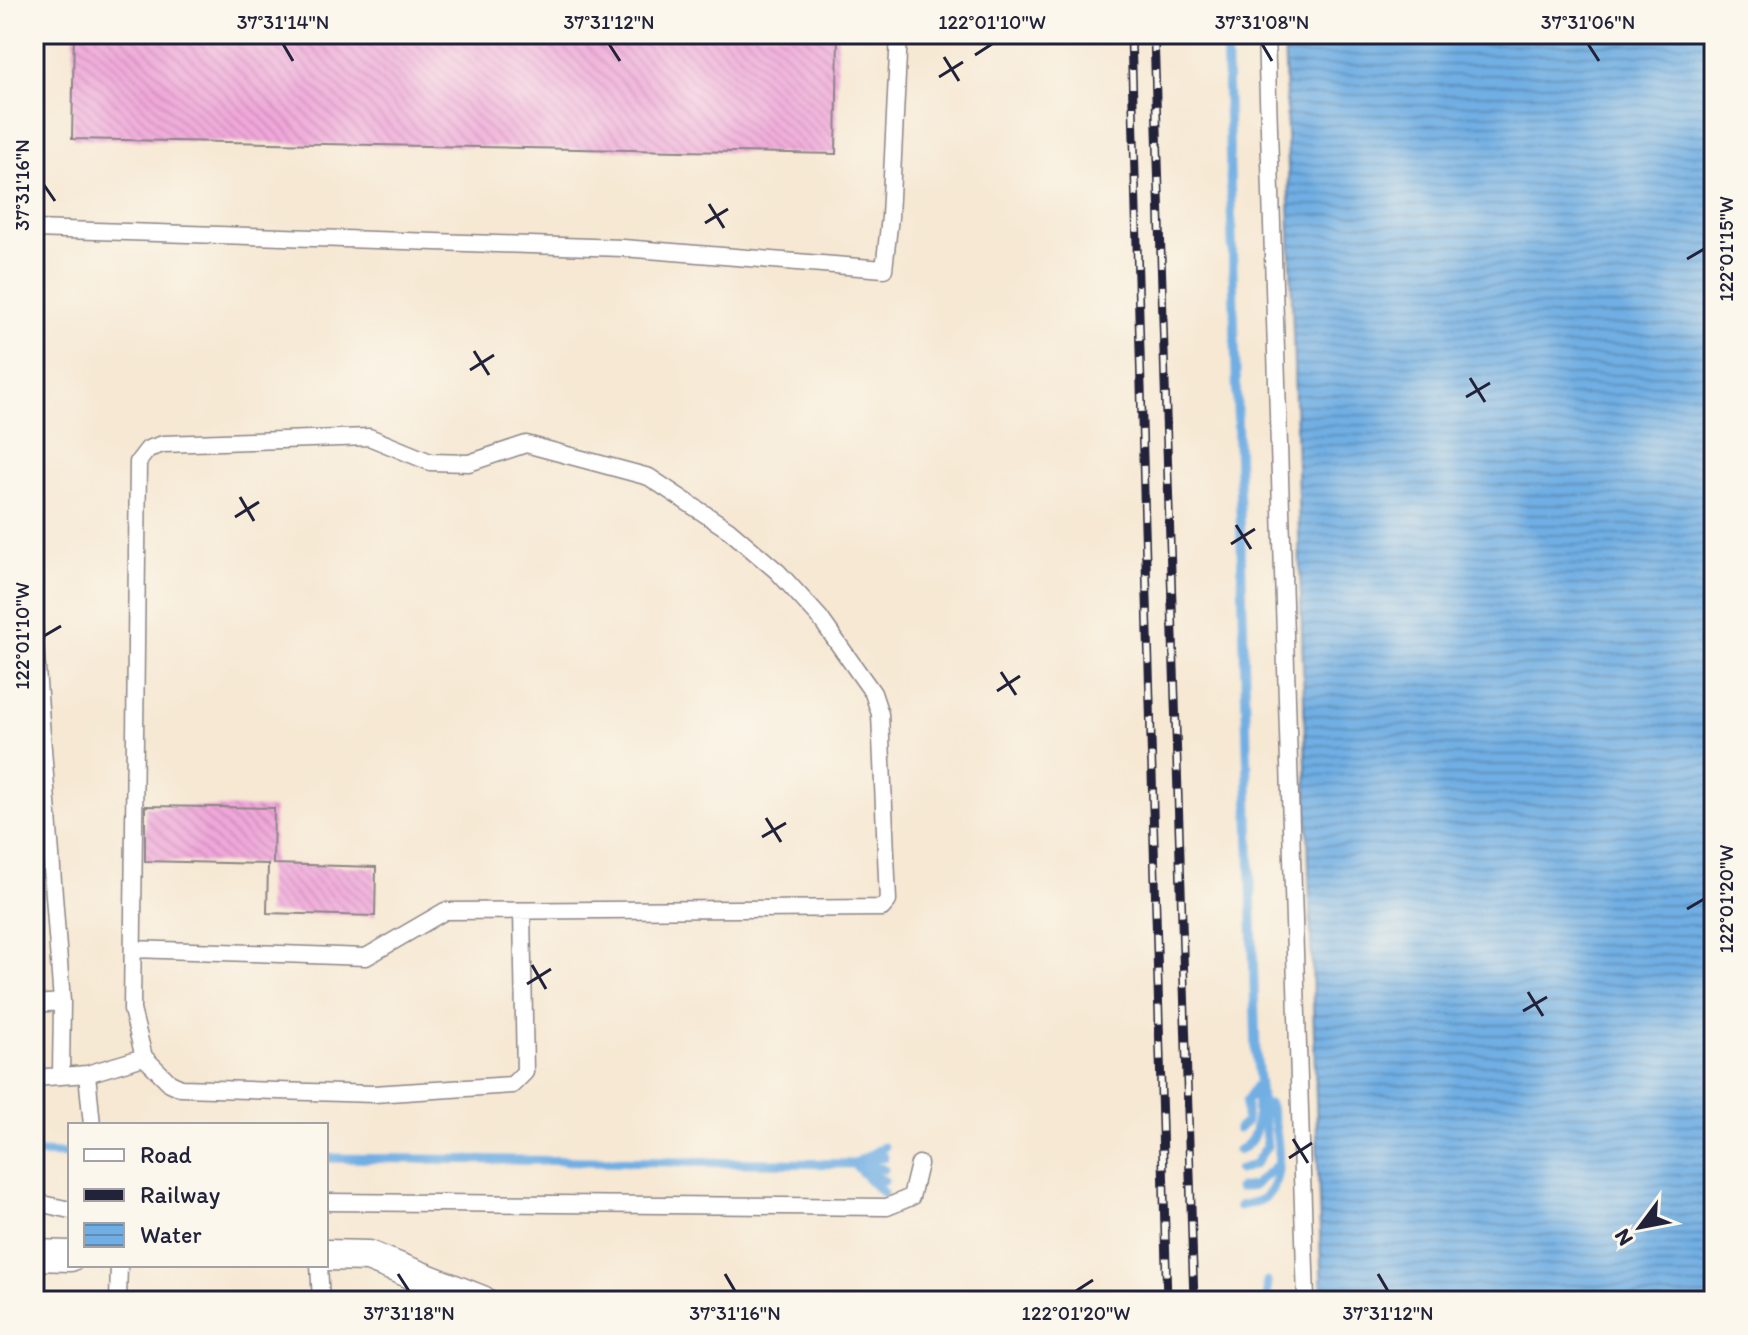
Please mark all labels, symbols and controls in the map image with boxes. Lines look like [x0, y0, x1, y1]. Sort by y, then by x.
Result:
text: 37°31'14"N [237, 10, 329, 34]
text: 37°31'12"N [563, 10, 655, 34]
text: 122°01'10"W [938, 10, 1046, 34]
text: 37°31'08"N [1215, 10, 1309, 34]
text: 37°31'06"N [1541, 10, 1635, 34]
text: 37°31'16"N [10, 139, 34, 231]
text: 122°01'15"W [1714, 196, 1738, 302]
text: 122°01'10"W [10, 582, 34, 690]
text: 122°01'20"W [1714, 845, 1738, 953]
legend [68, 1123, 328, 1267]
text: Road [140, 1140, 192, 1169]
text: Railway [140, 1180, 221, 1209]
north arrow [1600, 1187, 1680, 1267]
text: Water [140, 1220, 202, 1249]
text: N [1608, 1224, 1639, 1251]
text: 37°31'18"N [363, 1301, 455, 1325]
text: 37°31'16"N [689, 1301, 781, 1325]
text: 122°01'20"W [1022, 1301, 1130, 1325]
text: 37°31'12"N [1342, 1301, 1434, 1325]

